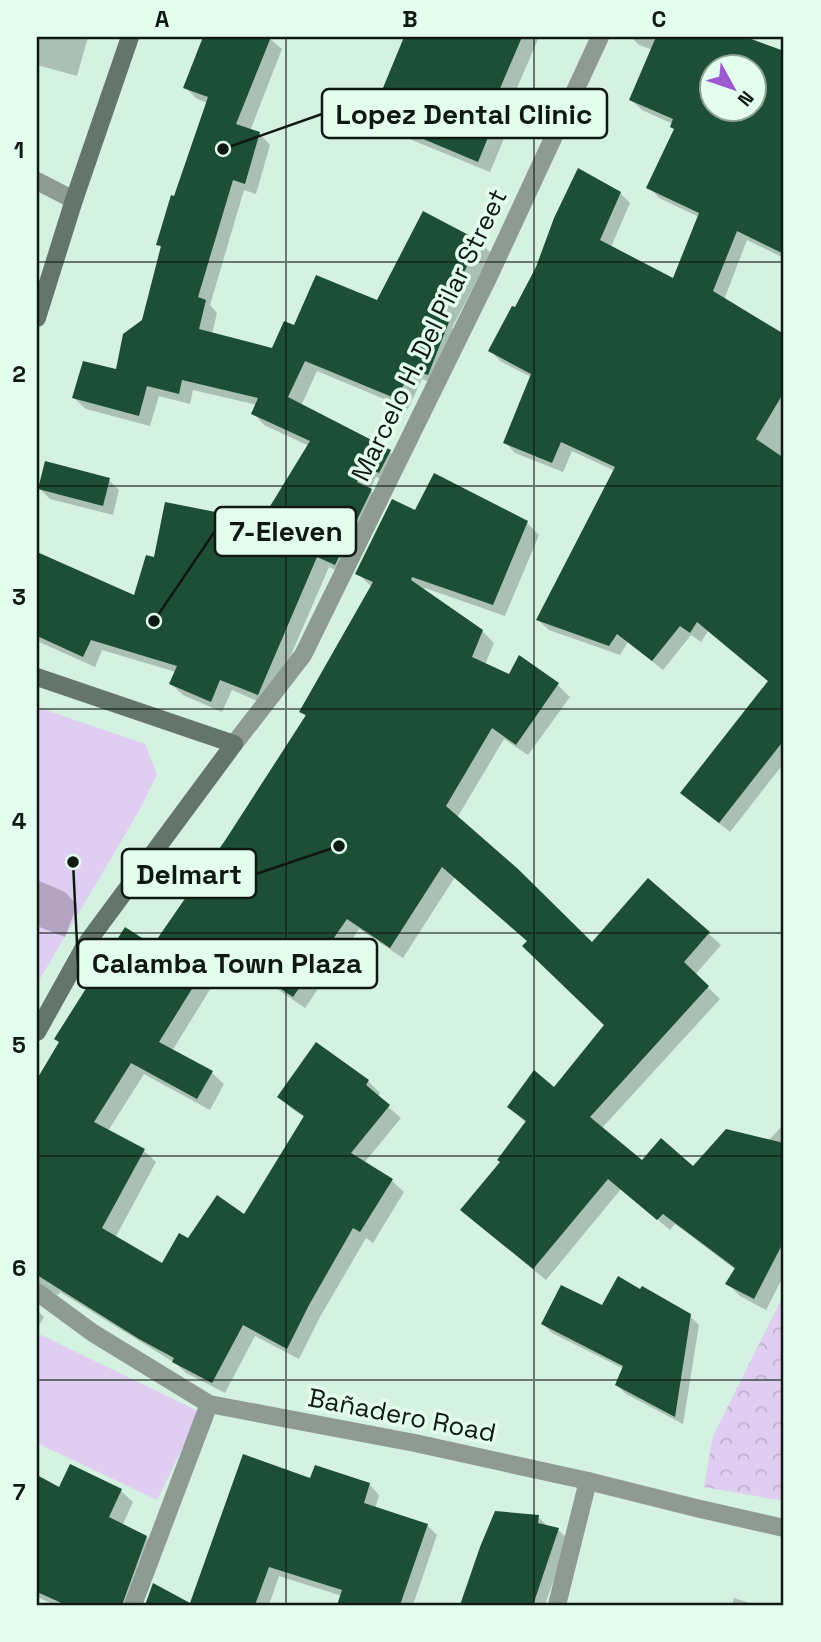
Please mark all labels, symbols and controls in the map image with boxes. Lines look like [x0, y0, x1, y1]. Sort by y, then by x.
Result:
text: A [155, 4, 170, 34]
text: B [402, 4, 418, 34]
text: C [652, 4, 666, 34]
north arrow [698, 52, 768, 122]
text: N [732, 86, 759, 112]
callout: Lopez Dental Clinic [322, 89, 607, 138]
text: Lopez Dental Clinic [336, 96, 592, 132]
text: 1 [14, 135, 24, 165]
street label: Marcelo H. Del Pilar Street [343, 183, 515, 487]
text: 2 [12, 359, 26, 389]
callout: 7-Eleven [215, 507, 356, 556]
text: 7-Eleven [229, 513, 343, 549]
text: 3 [12, 582, 26, 612]
text: 4 [12, 806, 27, 836]
callout: Delmart [122, 849, 256, 898]
text: Delmart [136, 856, 242, 892]
callout: Calamba Town Plaza [78, 939, 377, 988]
text: Calamba Town Plaza [92, 945, 362, 981]
text: 5 [12, 1030, 26, 1060]
text: 6 [12, 1253, 26, 1283]
street label: Bañadero Road [305, 1380, 499, 1450]
text: 7 [13, 1477, 26, 1507]

